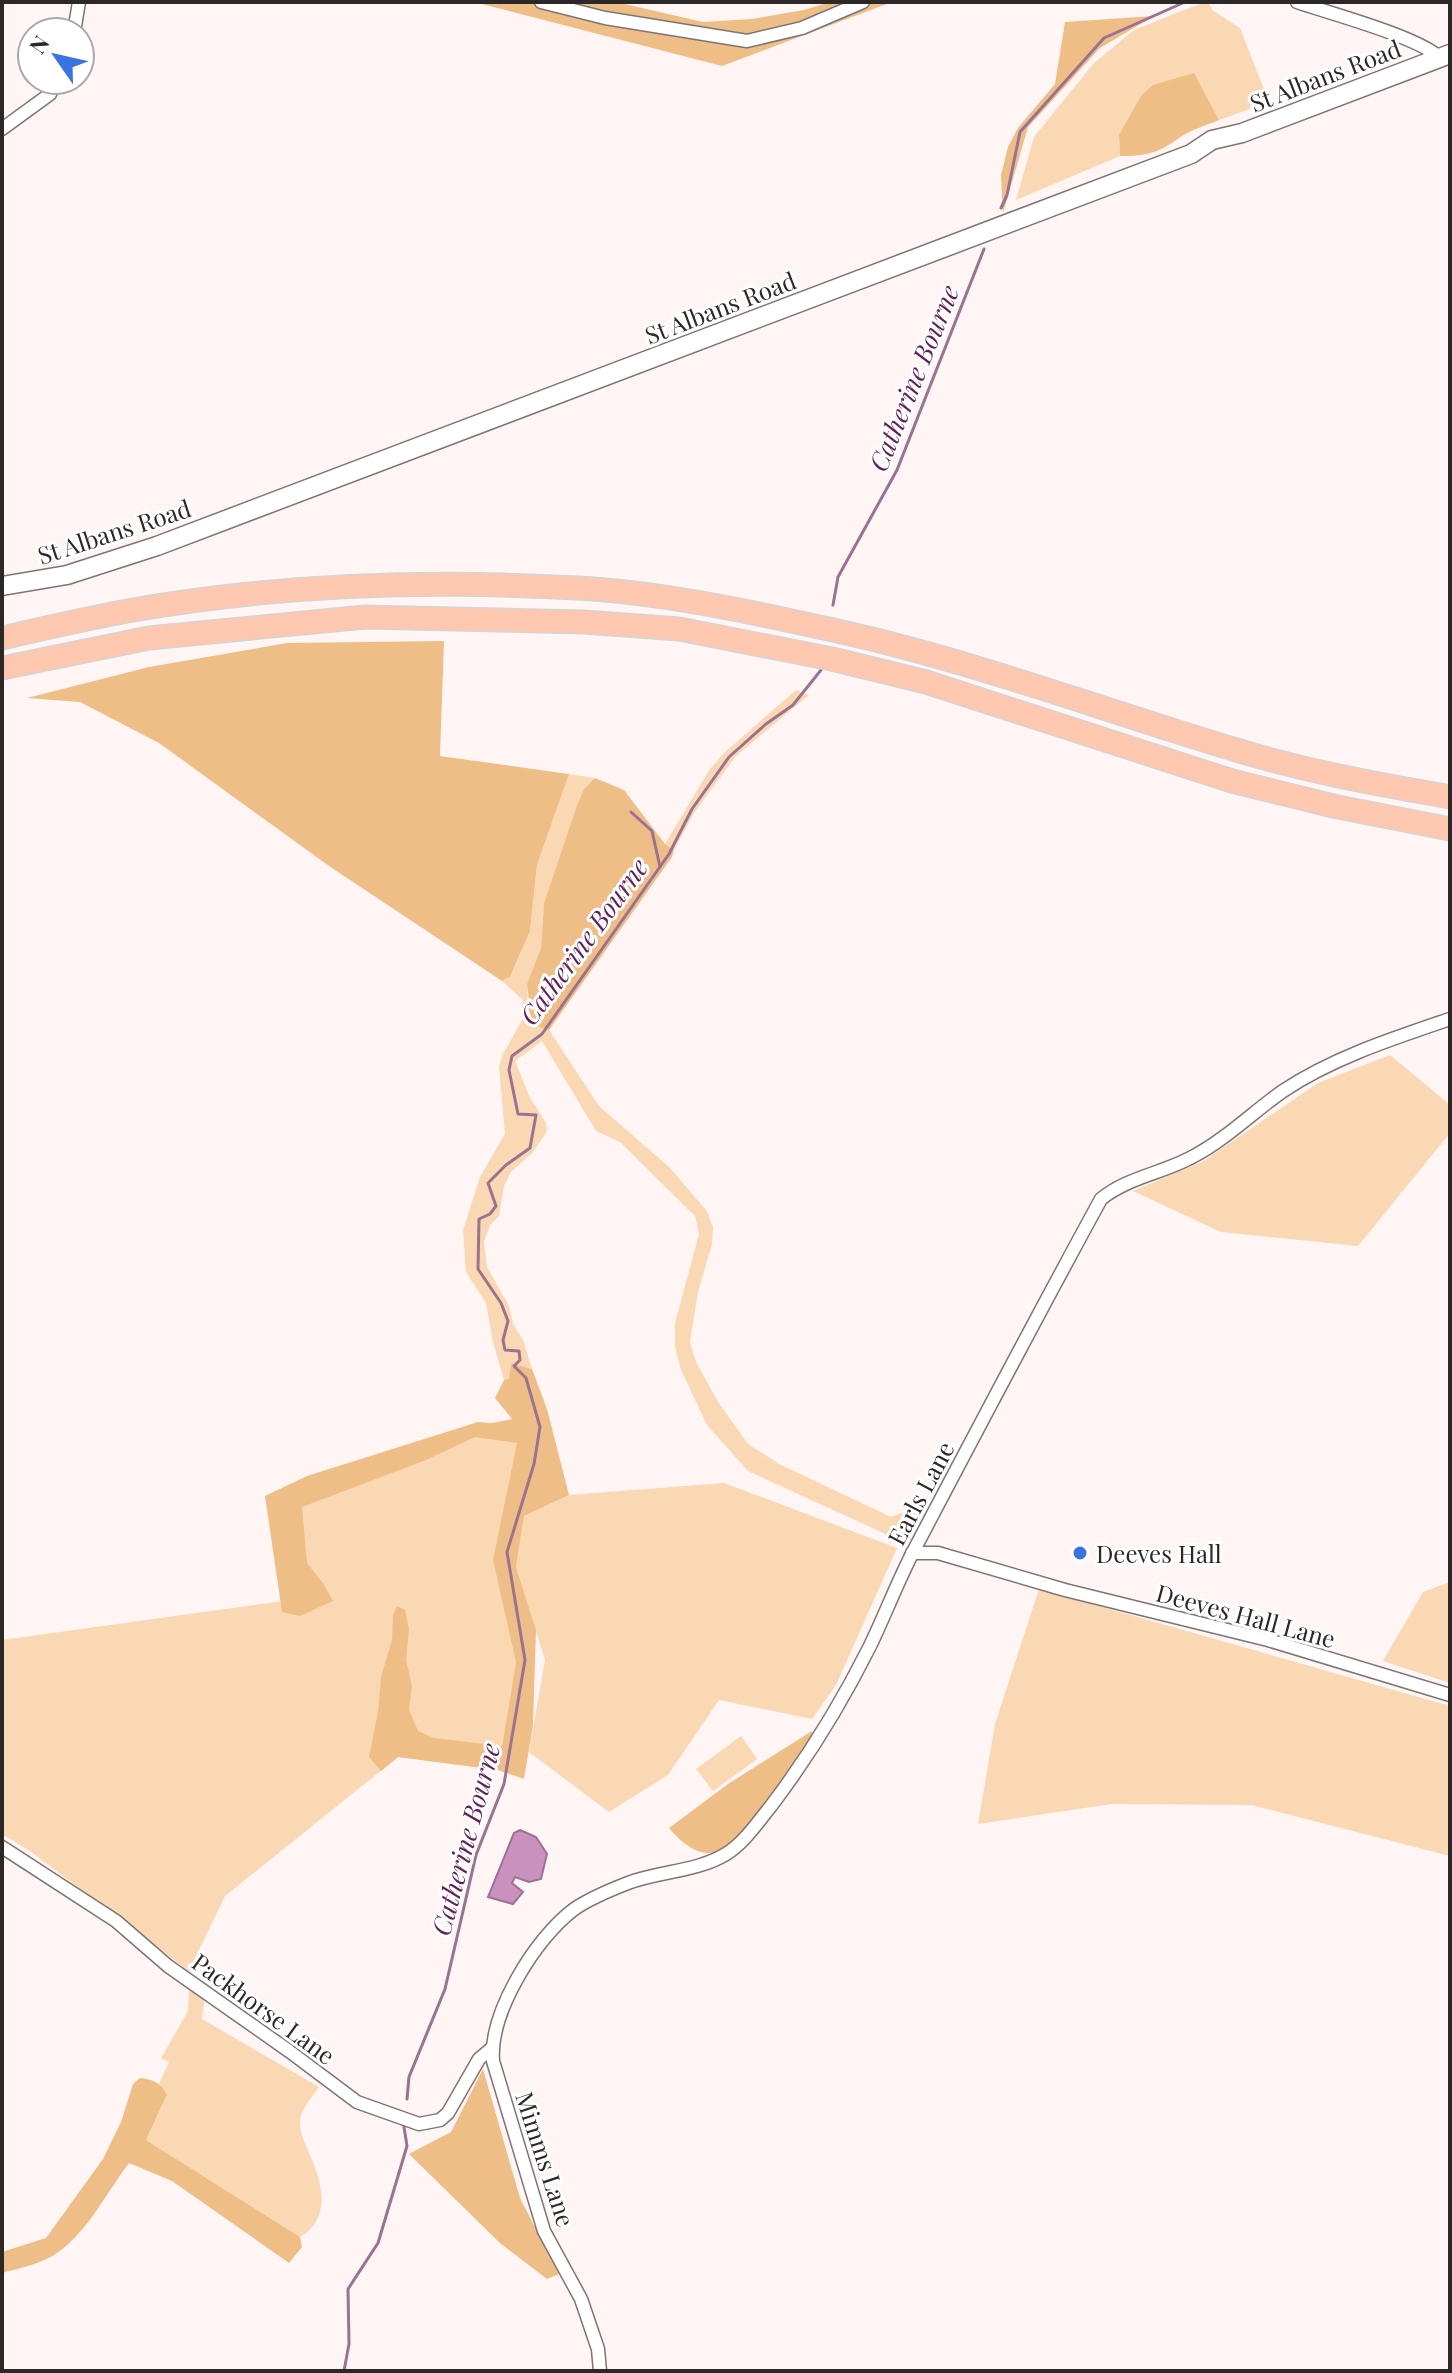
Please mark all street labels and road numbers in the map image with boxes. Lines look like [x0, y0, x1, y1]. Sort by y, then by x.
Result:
street label: St Albans Road [1245, 32, 1405, 118]
street label: St Albans Road [640, 264, 800, 350]
street label: St Albans Road [33, 491, 195, 571]
street label: Earls Lane [879, 1436, 961, 1550]
street label: Deeves Hall Lane [1153, 1576, 1339, 1654]
street label: Packhorse Lane [186, 1945, 342, 2071]
street label: Mimms Lane [509, 2088, 583, 2230]

